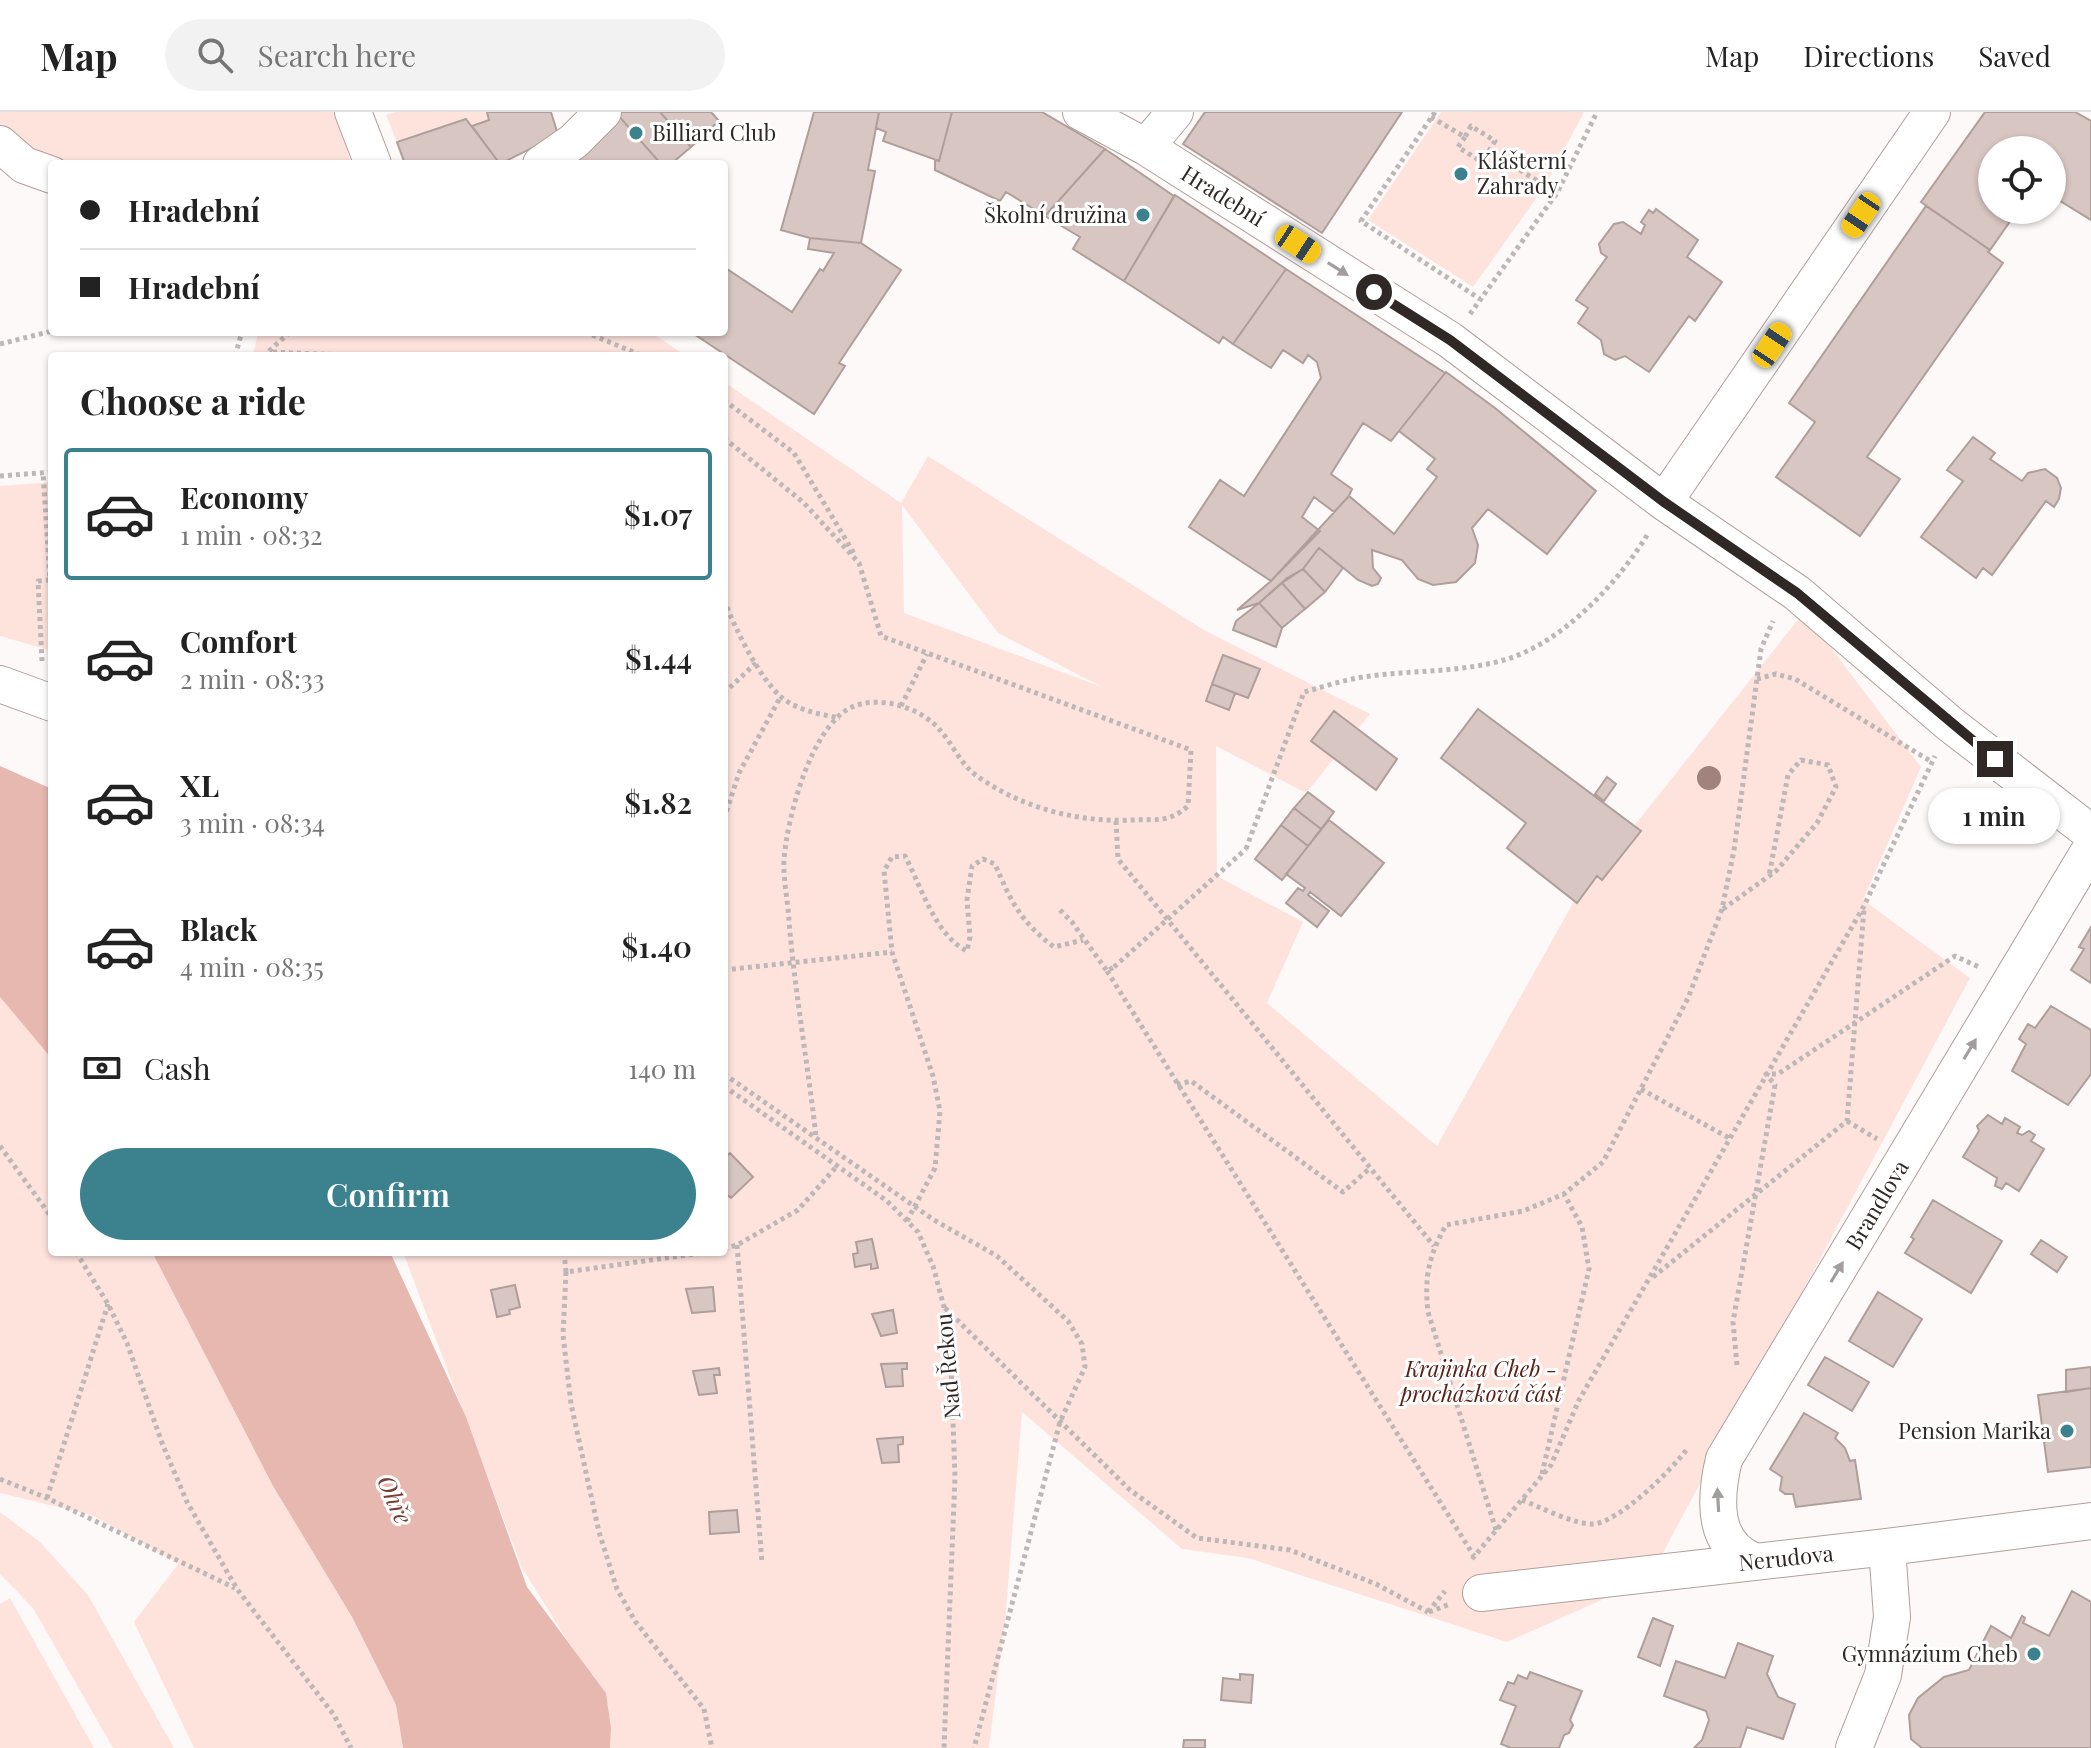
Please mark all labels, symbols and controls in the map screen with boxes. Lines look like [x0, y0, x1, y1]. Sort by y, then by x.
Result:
search box [165, 19, 725, 91]
text: Map [40, 30, 117, 81]
icon: search [193, 33, 237, 77]
text: Search here [257, 35, 416, 75]
text: Map [1705, 37, 1759, 74]
text: Directions [1803, 37, 1934, 74]
text: Saved [1978, 37, 2051, 74]
place label: Billiard Club [652, 117, 776, 147]
marker: Billiard Club [627, 124, 645, 142]
map controls [1978, 136, 2066, 224]
button: locate [1978, 136, 2066, 224]
place label: Klášterní Zahrady [1477, 145, 1567, 200]
street label: Hradební [1176, 158, 1271, 233]
marker: Klášterní Zahrady [1452, 165, 1470, 183]
car [1838, 188, 1884, 242]
text: Hradební [128, 190, 260, 230]
place label: Školní družina [984, 199, 1127, 229]
marker: Školní družina [1134, 206, 1152, 224]
car [1271, 221, 1325, 267]
one-way arrow [1327, 262, 1349, 276]
text: Hradební [128, 267, 260, 307]
route start [1356, 274, 1392, 310]
car [1749, 318, 1795, 372]
text: Choose a ride [80, 376, 306, 424]
text: Economy [180, 477, 309, 517]
icon: car [84, 478, 156, 550]
text: $1.07 [624, 494, 692, 534]
text: 1 min · 08:32 [180, 517, 322, 552]
text: Comfort [180, 621, 297, 661]
icon: car [84, 622, 156, 694]
text: $1.44 [625, 638, 692, 678]
text: 2 min · 08:33 [180, 661, 324, 696]
route end [1977, 741, 2013, 777]
text: XL [180, 765, 219, 805]
icon: car [84, 766, 156, 838]
text: $1.82 [624, 782, 692, 822]
callout: 1 min [1929, 787, 2061, 843]
text: 1 min [1962, 798, 2026, 833]
text: 3 min · 08:34 [180, 805, 325, 840]
text: Black [180, 909, 257, 949]
icon: car [84, 910, 156, 982]
text: $1.40 [622, 926, 692, 966]
text: 4 min · 08:35 [180, 949, 324, 984]
one-way arrow [1963, 1038, 1977, 1060]
icon: cash [80, 1046, 124, 1090]
text: Cash [144, 1048, 211, 1088]
text: 140 m [628, 1051, 696, 1086]
button: Confirm [80, 1148, 696, 1240]
street label: Brandlova [1838, 1154, 1915, 1255]
one-way arrow [1830, 1261, 1844, 1283]
street label: Nad Řekou [927, 1312, 967, 1420]
park label: Krajinka Cheb - procházková část [1398, 1353, 1564, 1408]
place label: Pension Marika [1898, 1415, 2051, 1445]
marker: Pension Marika [2058, 1422, 2076, 1440]
water label: Ohře [371, 1470, 421, 1529]
one-way arrow [1712, 1487, 1725, 1512]
street label: Nerudova [1737, 1537, 1835, 1577]
place label: Gymnázium Cheb [1842, 1638, 2018, 1668]
marker: Gymnázium Cheb [2025, 1645, 2043, 1663]

